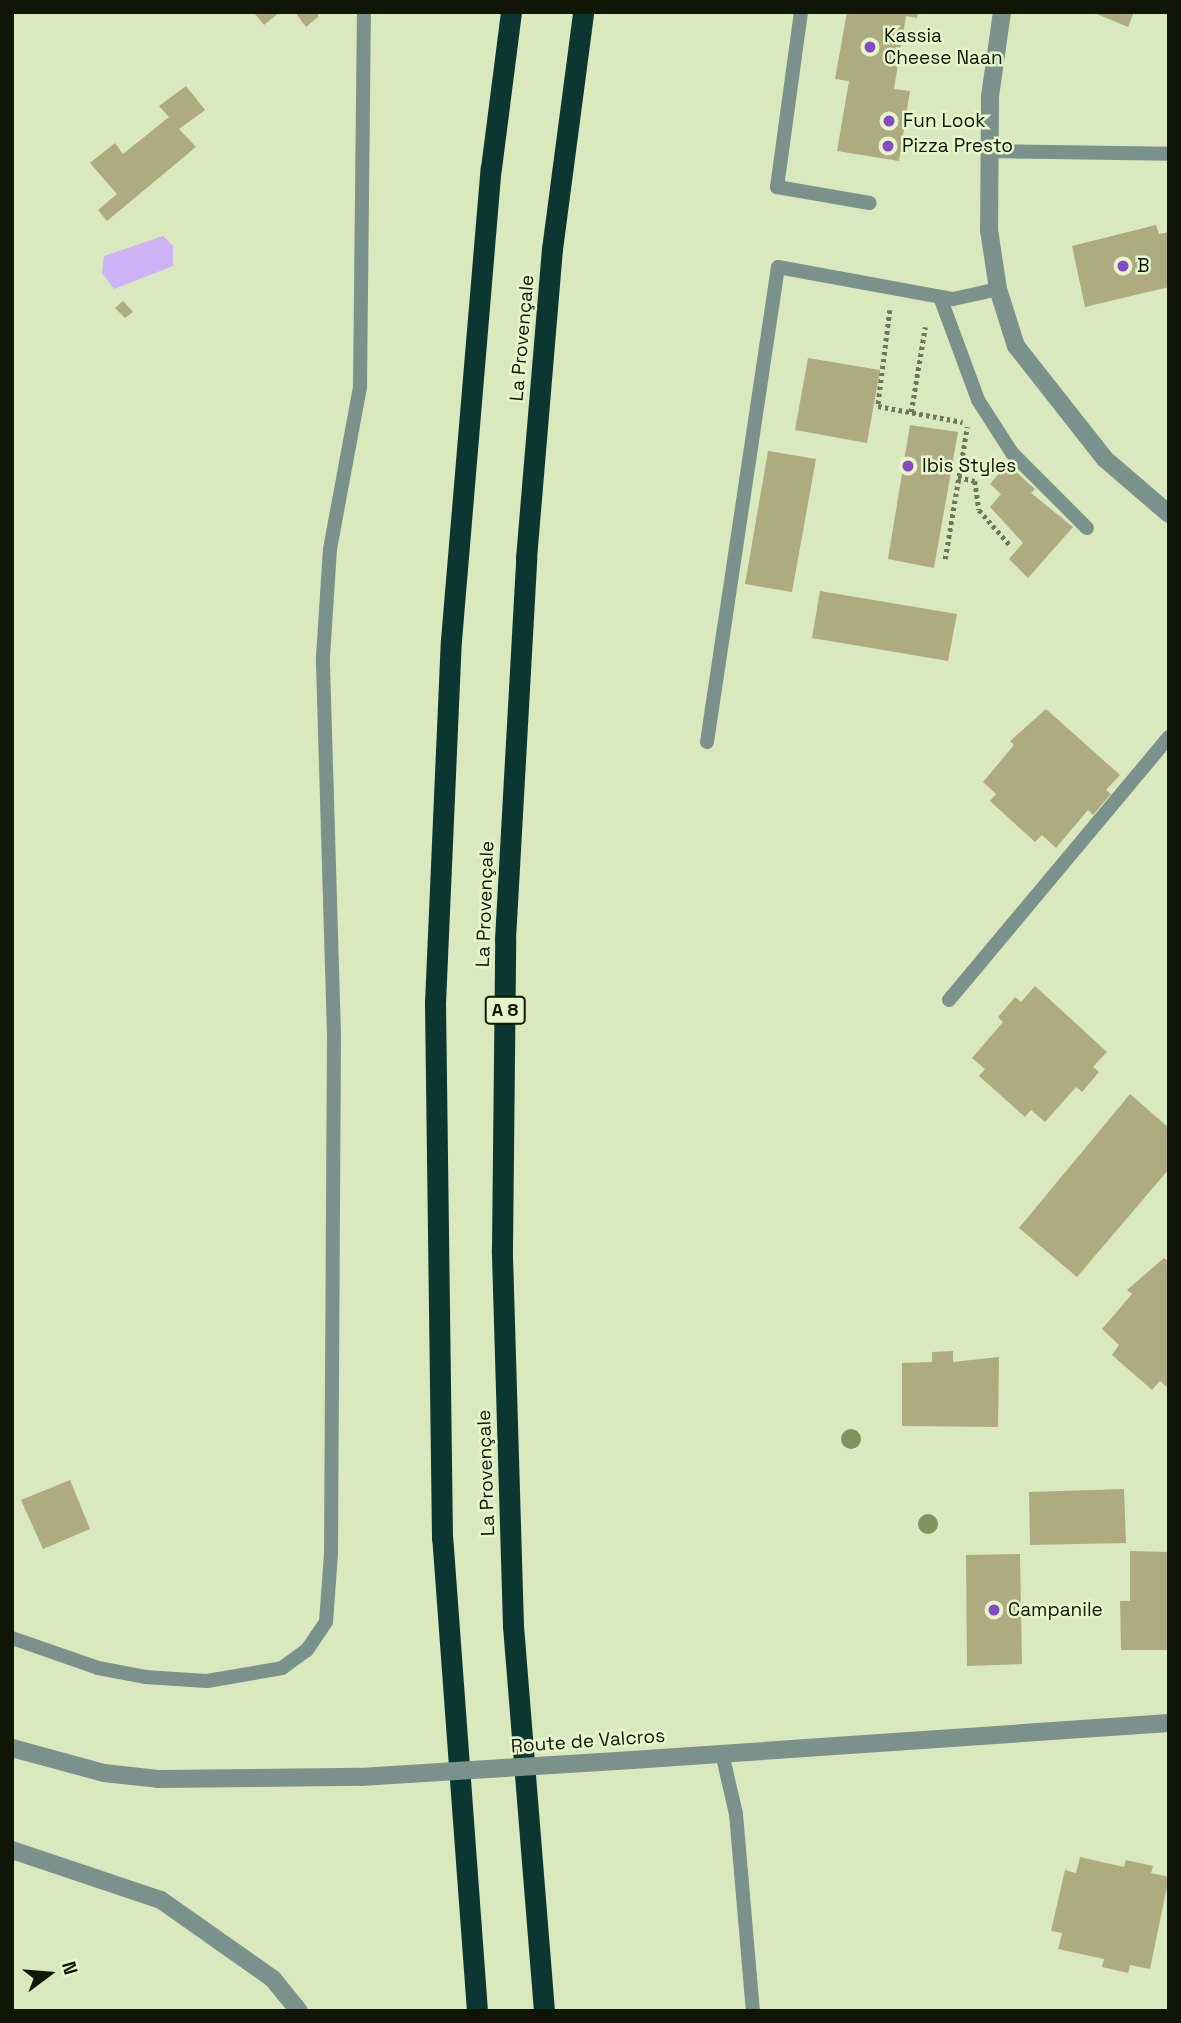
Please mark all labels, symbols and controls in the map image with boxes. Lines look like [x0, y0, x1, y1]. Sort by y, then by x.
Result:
place label: Kassia Cheese Naan [884, 25, 1003, 69]
marker: Kassia Cheese Naan [862, 39, 878, 55]
place label: Fun Look [903, 110, 985, 132]
marker: Fun Look [881, 113, 897, 129]
place label: Pizza Presto [902, 135, 1013, 157]
marker: Pizza Presto [880, 138, 896, 154]
place label: B [1137, 255, 1150, 277]
marker: B [1115, 258, 1131, 274]
street label: La Provençale [505, 274, 539, 402]
place label: Ibis Styles [922, 455, 1016, 477]
marker: Ibis Styles [900, 458, 916, 474]
street label: La Provençale [471, 840, 499, 968]
road number: A 8 [484, 995, 526, 1024]
street label: La Provençale [472, 1409, 500, 1537]
place label: Campanile [1008, 1599, 1103, 1621]
marker: Campanile [986, 1602, 1002, 1618]
street label: Route de Valcros [510, 1724, 666, 1758]
north arrow [14, 1939, 84, 2009]
text: N [56, 1959, 83, 1978]

